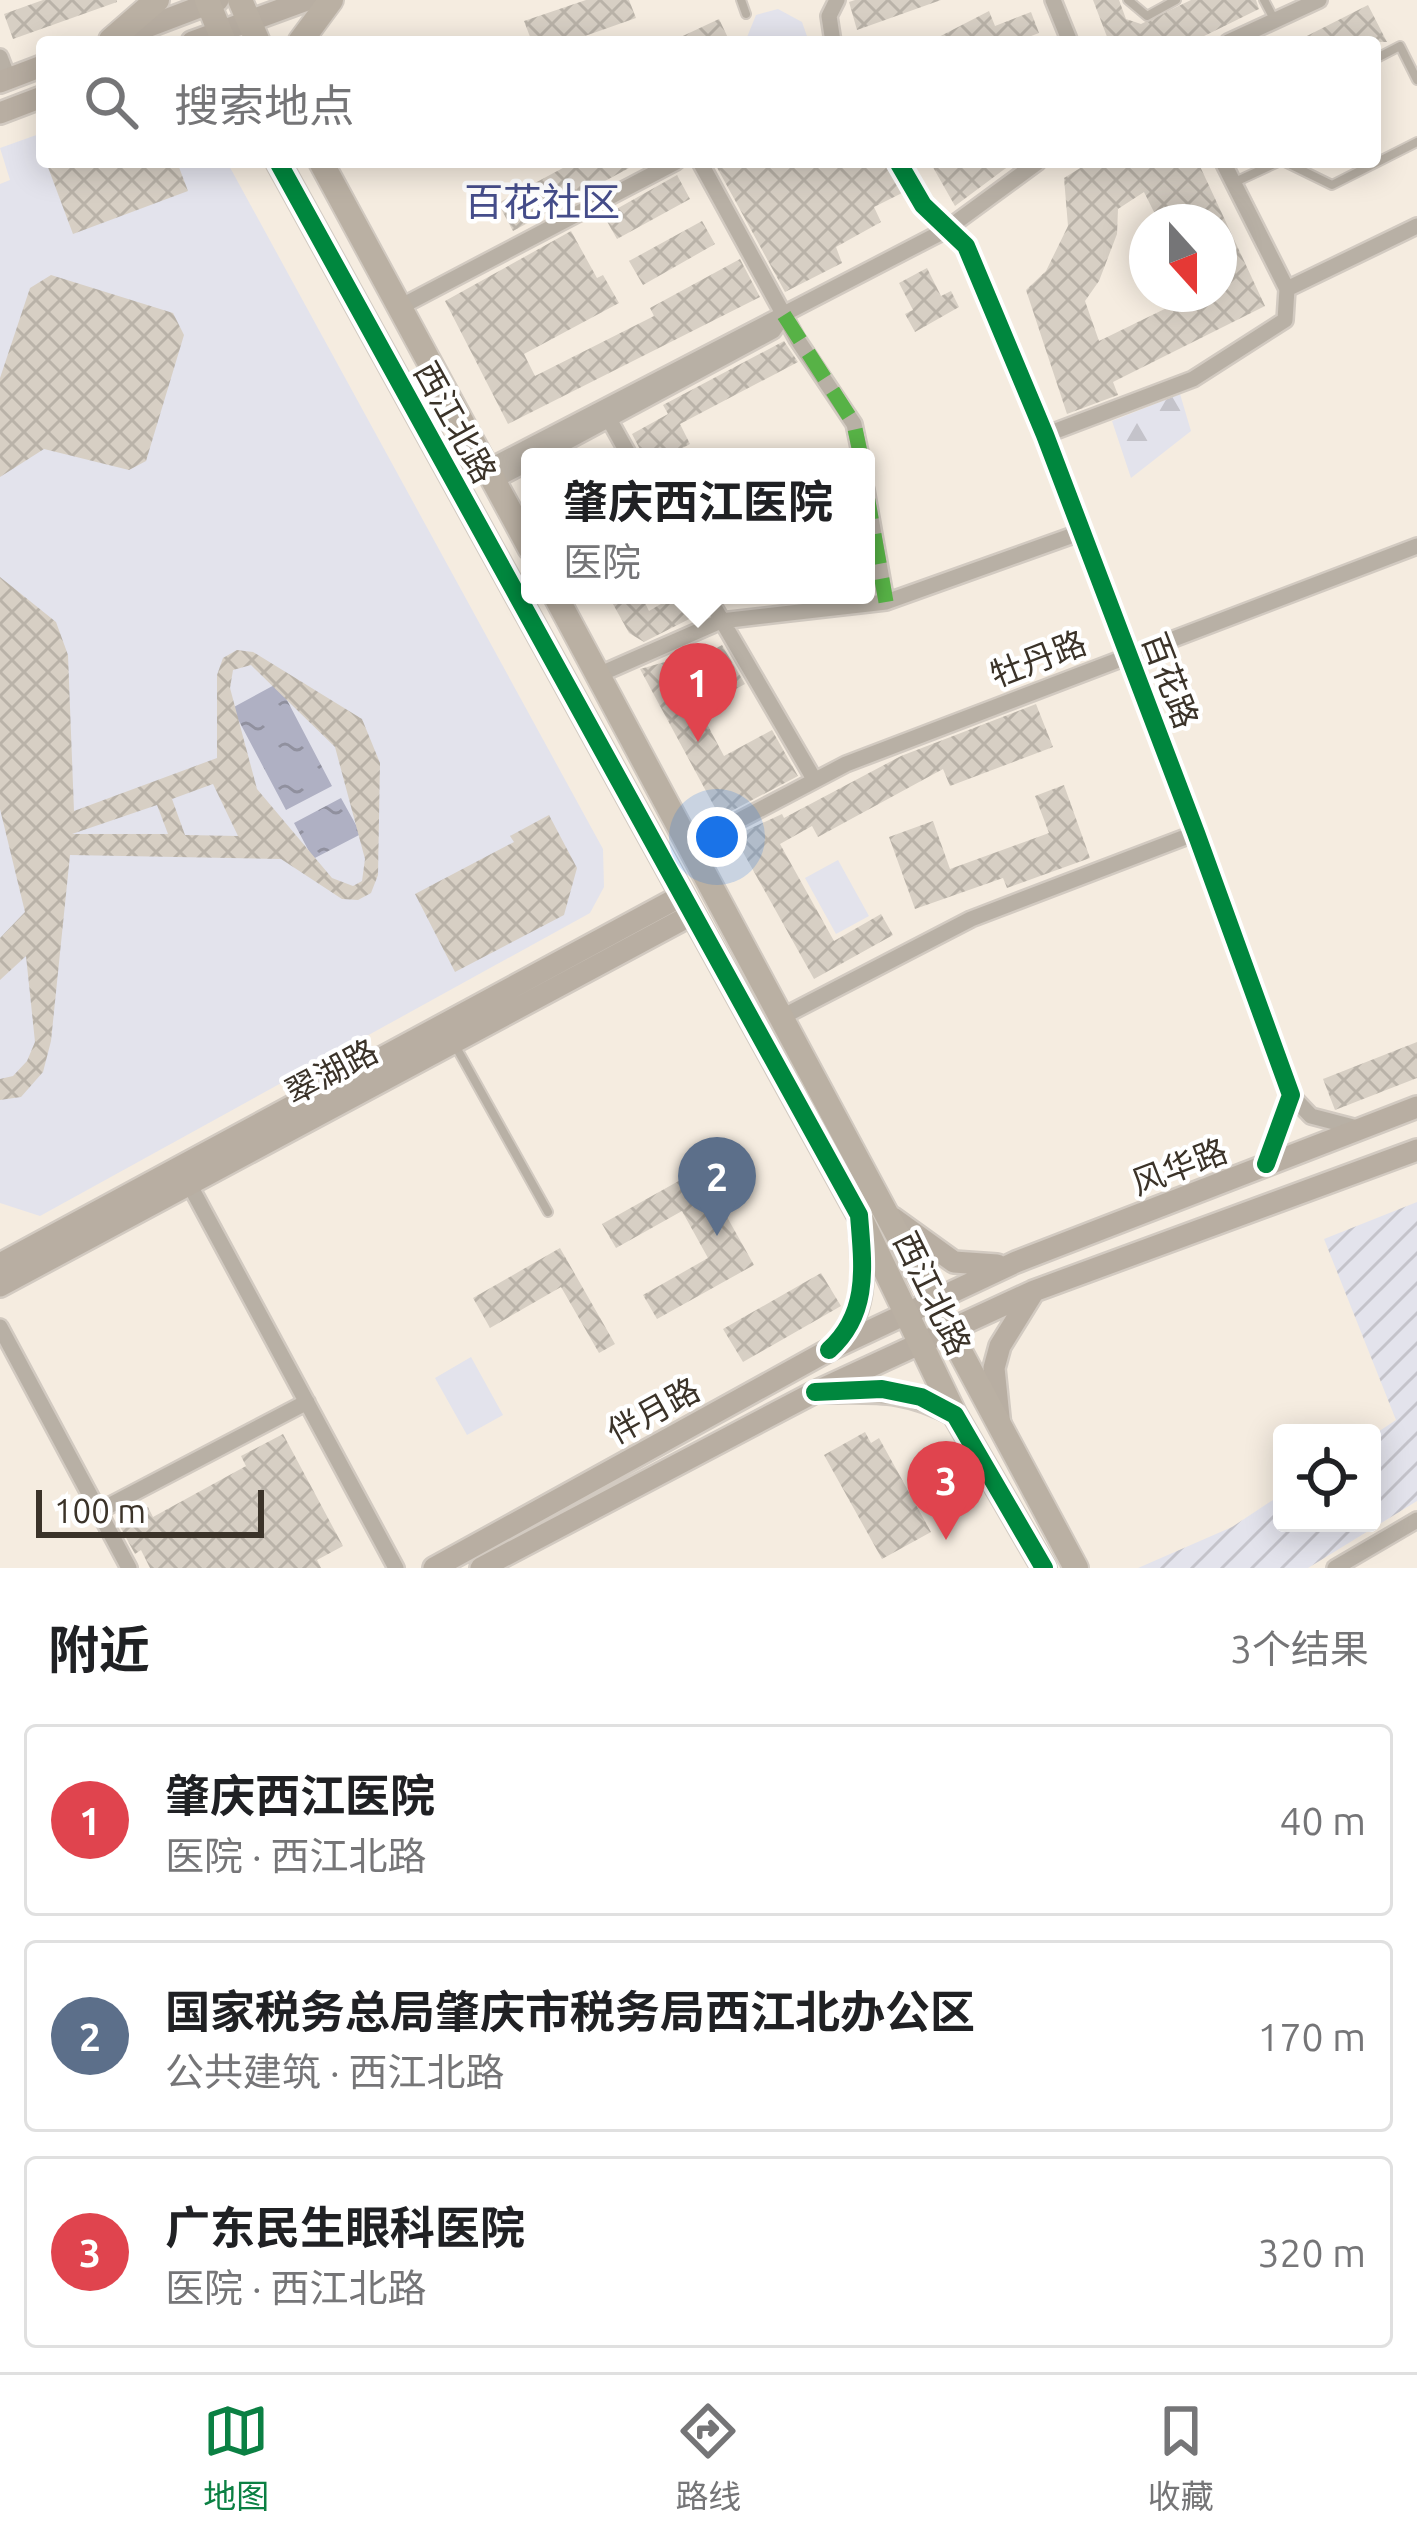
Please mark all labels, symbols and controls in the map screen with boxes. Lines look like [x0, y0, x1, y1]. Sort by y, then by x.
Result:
search box [36, 36, 1381, 168]
icon: search [78, 69, 144, 135]
text: 搜索地点 [174, 80, 354, 131]
district label: 百花社区 [464, 180, 620, 223]
north arrow [1129, 204, 1237, 312]
street label: 西江北路 [408, 355, 504, 489]
popup [521, 448, 875, 604]
text: 肇庆西江医院 [563, 476, 833, 527]
text: 医院 [563, 540, 641, 583]
street label: 牡丹路 [985, 623, 1091, 693]
street label: 百花路 [1136, 627, 1206, 733]
pin: 1 [659, 643, 737, 742]
your location [687, 807, 747, 867]
street label: 翠湖路 [279, 1031, 383, 1111]
street label: 风华路 [1126, 1131, 1232, 1201]
pin: 2 [678, 1137, 756, 1236]
street label: 西江北路 [887, 1226, 979, 1360]
street label: 伴月路 [601, 1370, 705, 1450]
map controls [1273, 1424, 1381, 1532]
button: locate [1273, 1424, 1381, 1532]
pin: 3 [907, 1441, 985, 1540]
scale bar [36, 1484, 264, 1537]
text: 100 m [54, 1492, 146, 1529]
text: 附近 [48, 1620, 150, 1678]
text: 3个结果 [1230, 1627, 1369, 1670]
text: 肇庆西江医院 [165, 1770, 435, 1821]
text: 1 [79, 1799, 101, 1842]
text: 40 m [1279, 1799, 1366, 1842]
text: 医院 · 西江北路 [165, 1834, 426, 1877]
text: 国家税务总局肇庆市税务局西江北办公区 [165, 1986, 975, 2037]
text: 2 [79, 2015, 101, 2058]
text: 170 m [1257, 2015, 1366, 2058]
text: 公共建筑 · 西江北路 [165, 2050, 504, 2093]
text: 广东民生眼科医院 [165, 2202, 525, 2253]
text: 3 [79, 2231, 101, 2274]
text: 320 m [1257, 2231, 1366, 2274]
text: 医院 · 西江北路 [165, 2266, 426, 2309]
tab: 地图 [203, 2398, 269, 2518]
tab: 路线 [675, 2398, 741, 2518]
tab: 收藏 [1148, 2398, 1214, 2518]

